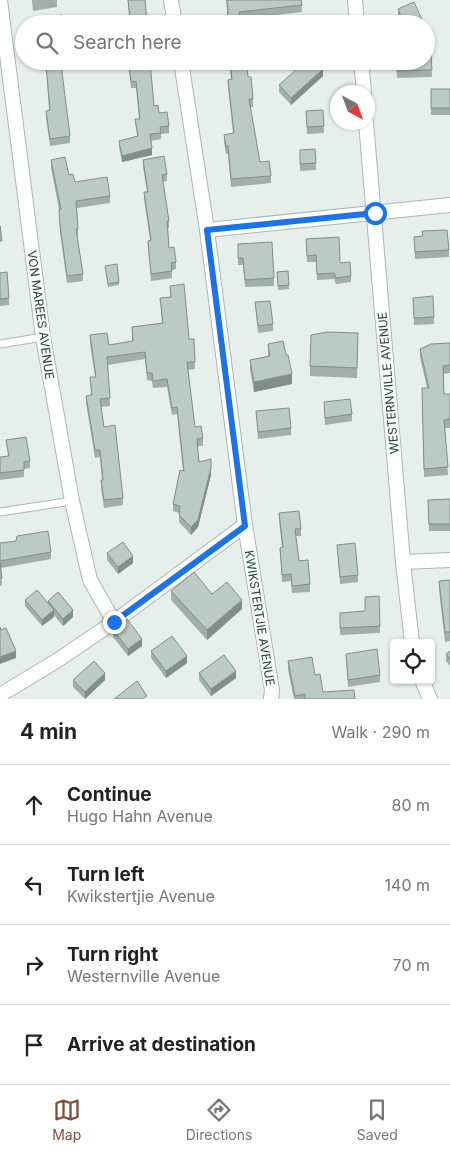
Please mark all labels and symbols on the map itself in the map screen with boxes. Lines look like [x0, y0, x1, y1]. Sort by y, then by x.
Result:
north arrow [330, 85, 375, 130]
route start [364, 202, 387, 225]
street label: VON MAREES AVENUE [25, 250, 57, 380]
street label: WESTERNVILLE AVENUE [374, 311, 402, 455]
street label: KWIKSTERTJIE AVENUE [242, 549, 278, 687]
route end [103, 611, 126, 634]

